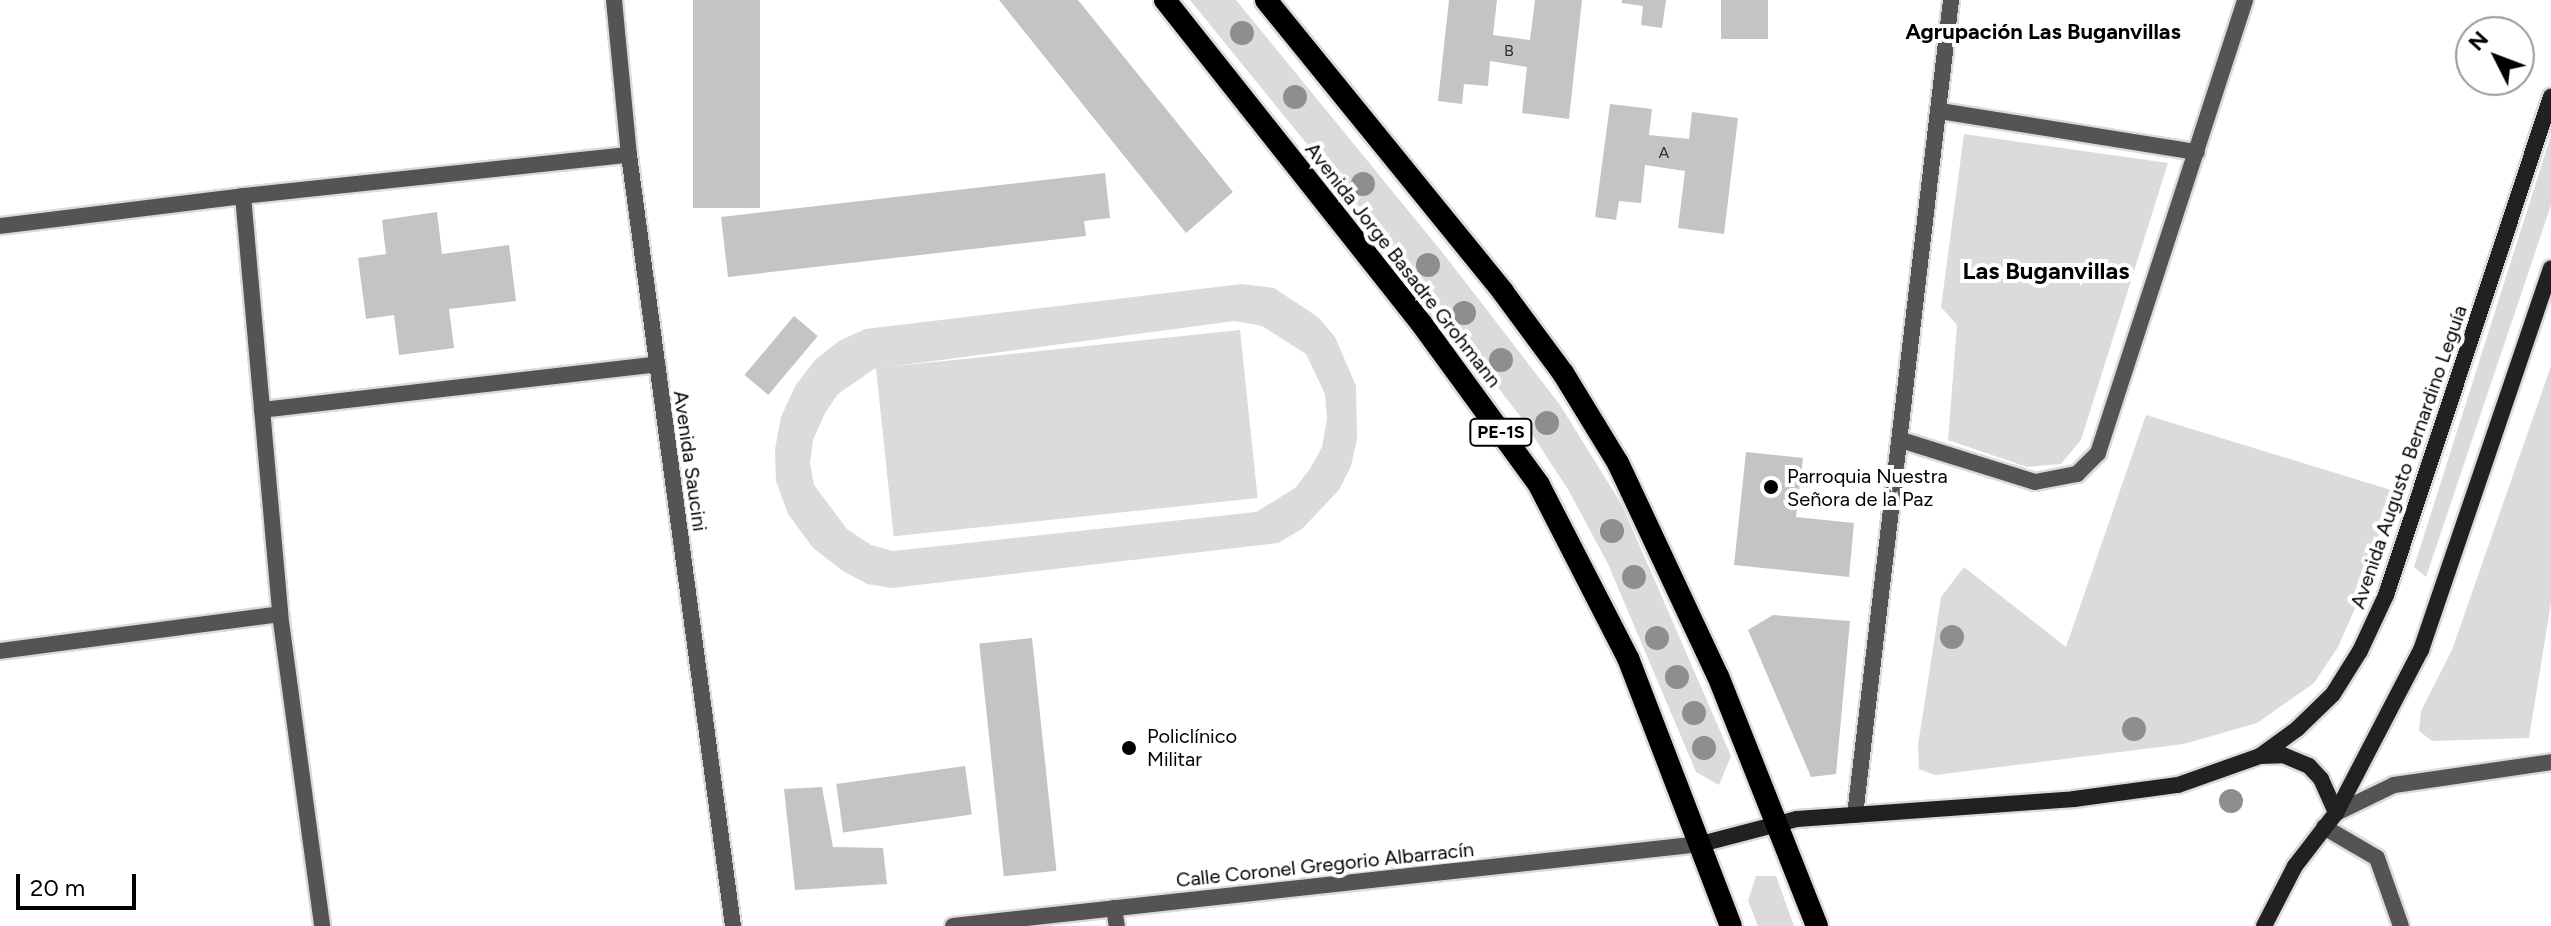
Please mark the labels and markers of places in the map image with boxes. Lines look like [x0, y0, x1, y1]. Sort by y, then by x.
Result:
place label: Parroquia Nuestra Señora de la Paz [1787, 464, 1948, 511]
marker: Parroquia Nuestra Señora de la Paz [1762, 478, 1780, 496]
place label: Policlínico Militar [1147, 724, 1237, 771]
marker: Policlínico Militar [1118, 737, 1140, 759]

